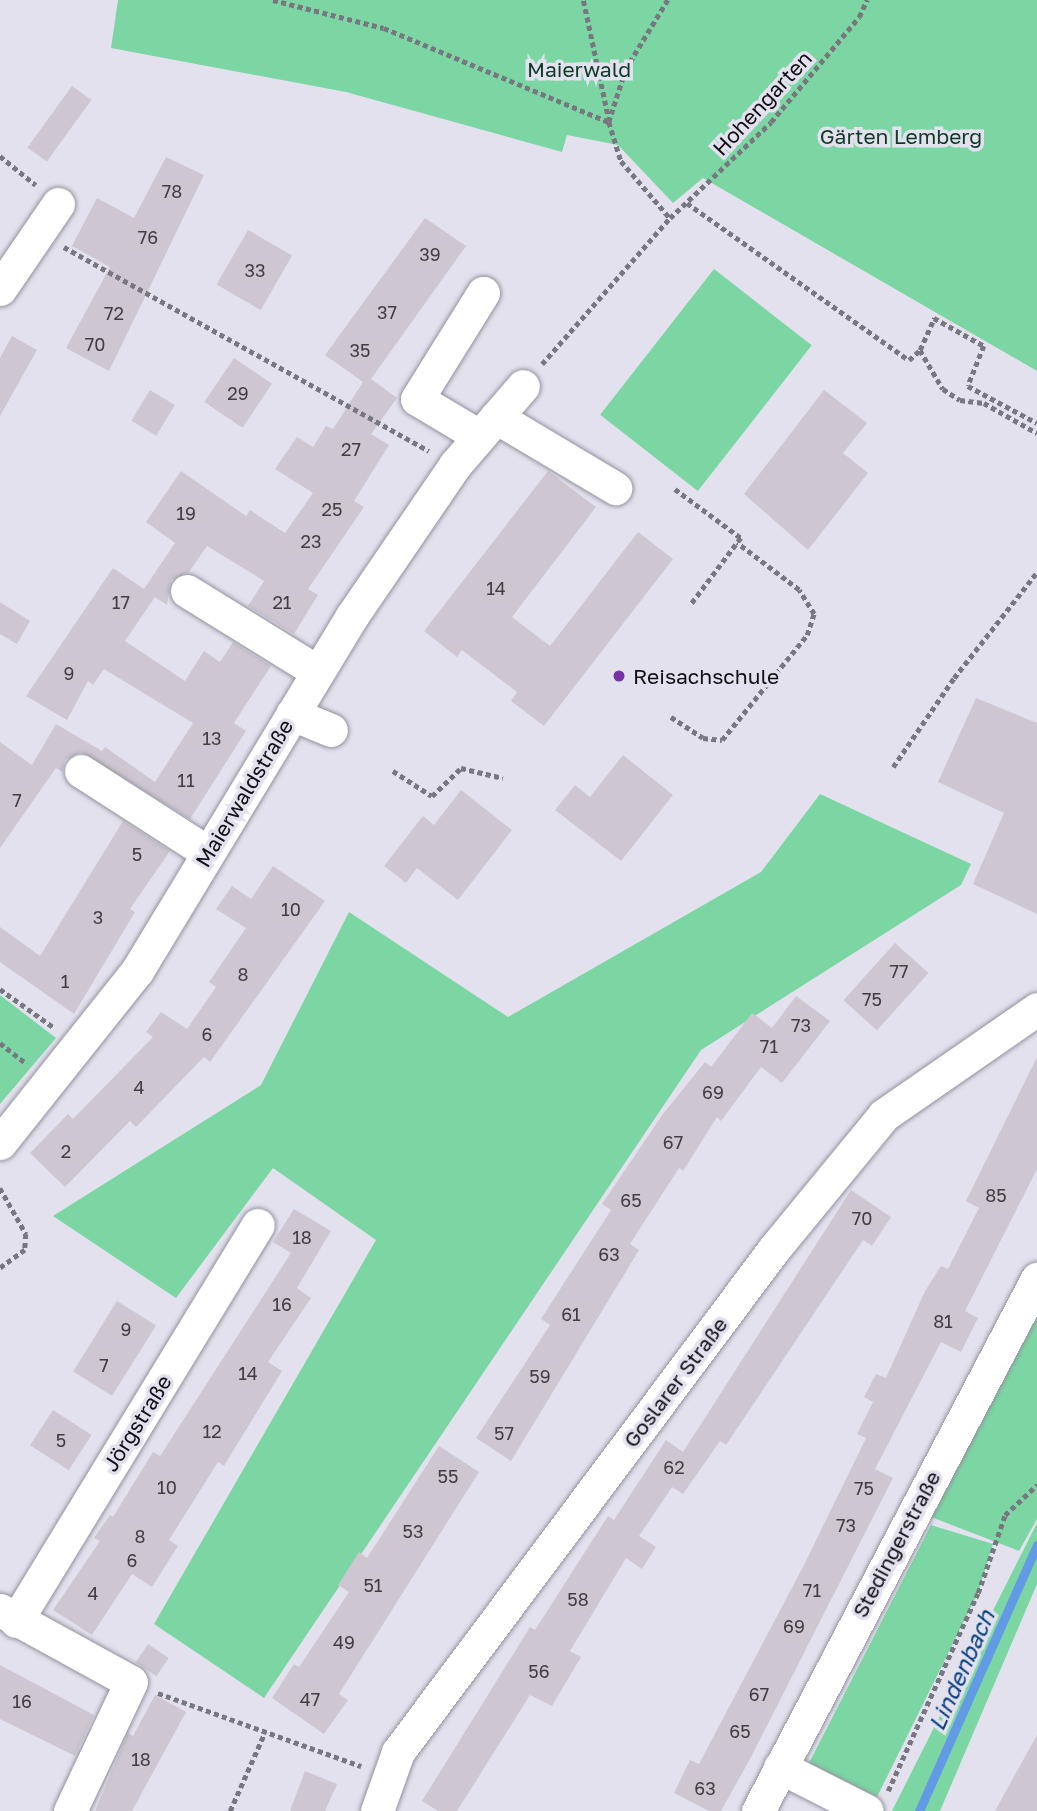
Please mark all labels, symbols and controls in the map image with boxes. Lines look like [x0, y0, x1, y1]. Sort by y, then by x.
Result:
street label: Hohengarten [707, 46, 817, 160]
park label: Maierwald [527, 56, 631, 82]
park label: Gärten Lemberg [820, 123, 982, 149]
house number: 78 [162, 180, 182, 202]
house number: 76 [138, 226, 158, 248]
house number: 39 [419, 243, 441, 265]
house number: 33 [244, 259, 266, 281]
house number: 37 [377, 301, 397, 323]
house number: 72 [104, 302, 124, 324]
house number: 70 [85, 333, 105, 355]
house number: 35 [350, 339, 370, 361]
house number: 29 [227, 382, 249, 404]
house number: 27 [341, 438, 361, 460]
house number: 25 [322, 498, 342, 520]
house number: 19 [176, 502, 196, 524]
house number: 23 [301, 530, 321, 552]
house number: 14 [486, 577, 506, 599]
house number: 17 [112, 591, 130, 613]
house number: 21 [272, 591, 292, 613]
house number: 9 [64, 662, 74, 684]
place label: Reisachschule [633, 663, 779, 689]
marker: Reisachschule [611, 668, 627, 684]
street label: Maierwaldstraße [190, 715, 298, 871]
house number: 13 [202, 727, 222, 749]
house number: 11 [177, 769, 195, 791]
house number: 7 [12, 789, 22, 811]
house number: 5 [132, 843, 142, 865]
house number: 10 [281, 898, 301, 920]
house number: 3 [93, 906, 103, 928]
house number: 77 [889, 960, 909, 982]
house number: 8 [238, 963, 248, 985]
house number: 1 [61, 970, 69, 992]
house number: 75 [862, 988, 882, 1010]
house number: 73 [791, 1014, 811, 1036]
house number: 6 [202, 1023, 212, 1045]
house number: 71 [760, 1035, 778, 1057]
house number: 4 [134, 1076, 144, 1098]
house number: 69 [702, 1081, 724, 1103]
house number: 67 [663, 1131, 683, 1153]
house number: 2 [61, 1140, 71, 1162]
house number: 85 [985, 1184, 1007, 1206]
house number: 65 [620, 1189, 642, 1211]
house number: 70 [852, 1207, 872, 1229]
house number: 18 [292, 1226, 312, 1248]
house number: 63 [598, 1243, 620, 1265]
house number: 16 [272, 1293, 292, 1315]
house number: 61 [561, 1303, 581, 1325]
house number: 81 [933, 1310, 953, 1332]
street label: Goslarer Straße [618, 1312, 732, 1452]
house number: 9 [121, 1318, 131, 1340]
house number: 7 [99, 1354, 109, 1376]
house number: 14 [238, 1362, 258, 1384]
house number: 59 [529, 1365, 551, 1387]
street label: Jörgstraße [97, 1370, 177, 1476]
house number: 12 [202, 1420, 222, 1442]
house number: 57 [494, 1422, 514, 1444]
house number: 5 [56, 1429, 66, 1451]
house number: 62 [663, 1456, 685, 1478]
house number: 55 [438, 1465, 458, 1487]
street label: Stedingerstraße [847, 1467, 945, 1621]
house number: 10 [157, 1476, 177, 1498]
house number: 75 [854, 1477, 874, 1499]
house number: 73 [836, 1514, 856, 1536]
house number: 53 [403, 1520, 423, 1542]
house number: 8 [135, 1525, 145, 1547]
house number: 6 [127, 1549, 137, 1571]
house number: 51 [363, 1574, 383, 1596]
house number: 71 [803, 1579, 821, 1601]
house number: 4 [88, 1582, 98, 1604]
house number: 58 [567, 1588, 589, 1610]
water label: Lindenbach [922, 1606, 1000, 1734]
house number: 69 [783, 1615, 805, 1637]
house number: 49 [333, 1631, 355, 1653]
house number: 56 [528, 1660, 550, 1682]
house number: 67 [749, 1683, 769, 1705]
house number: 47 [300, 1688, 320, 1710]
house number: 16 [12, 1690, 32, 1712]
house number: 65 [729, 1720, 751, 1742]
house number: 18 [131, 1748, 151, 1770]
house number: 63 [694, 1777, 716, 1799]

